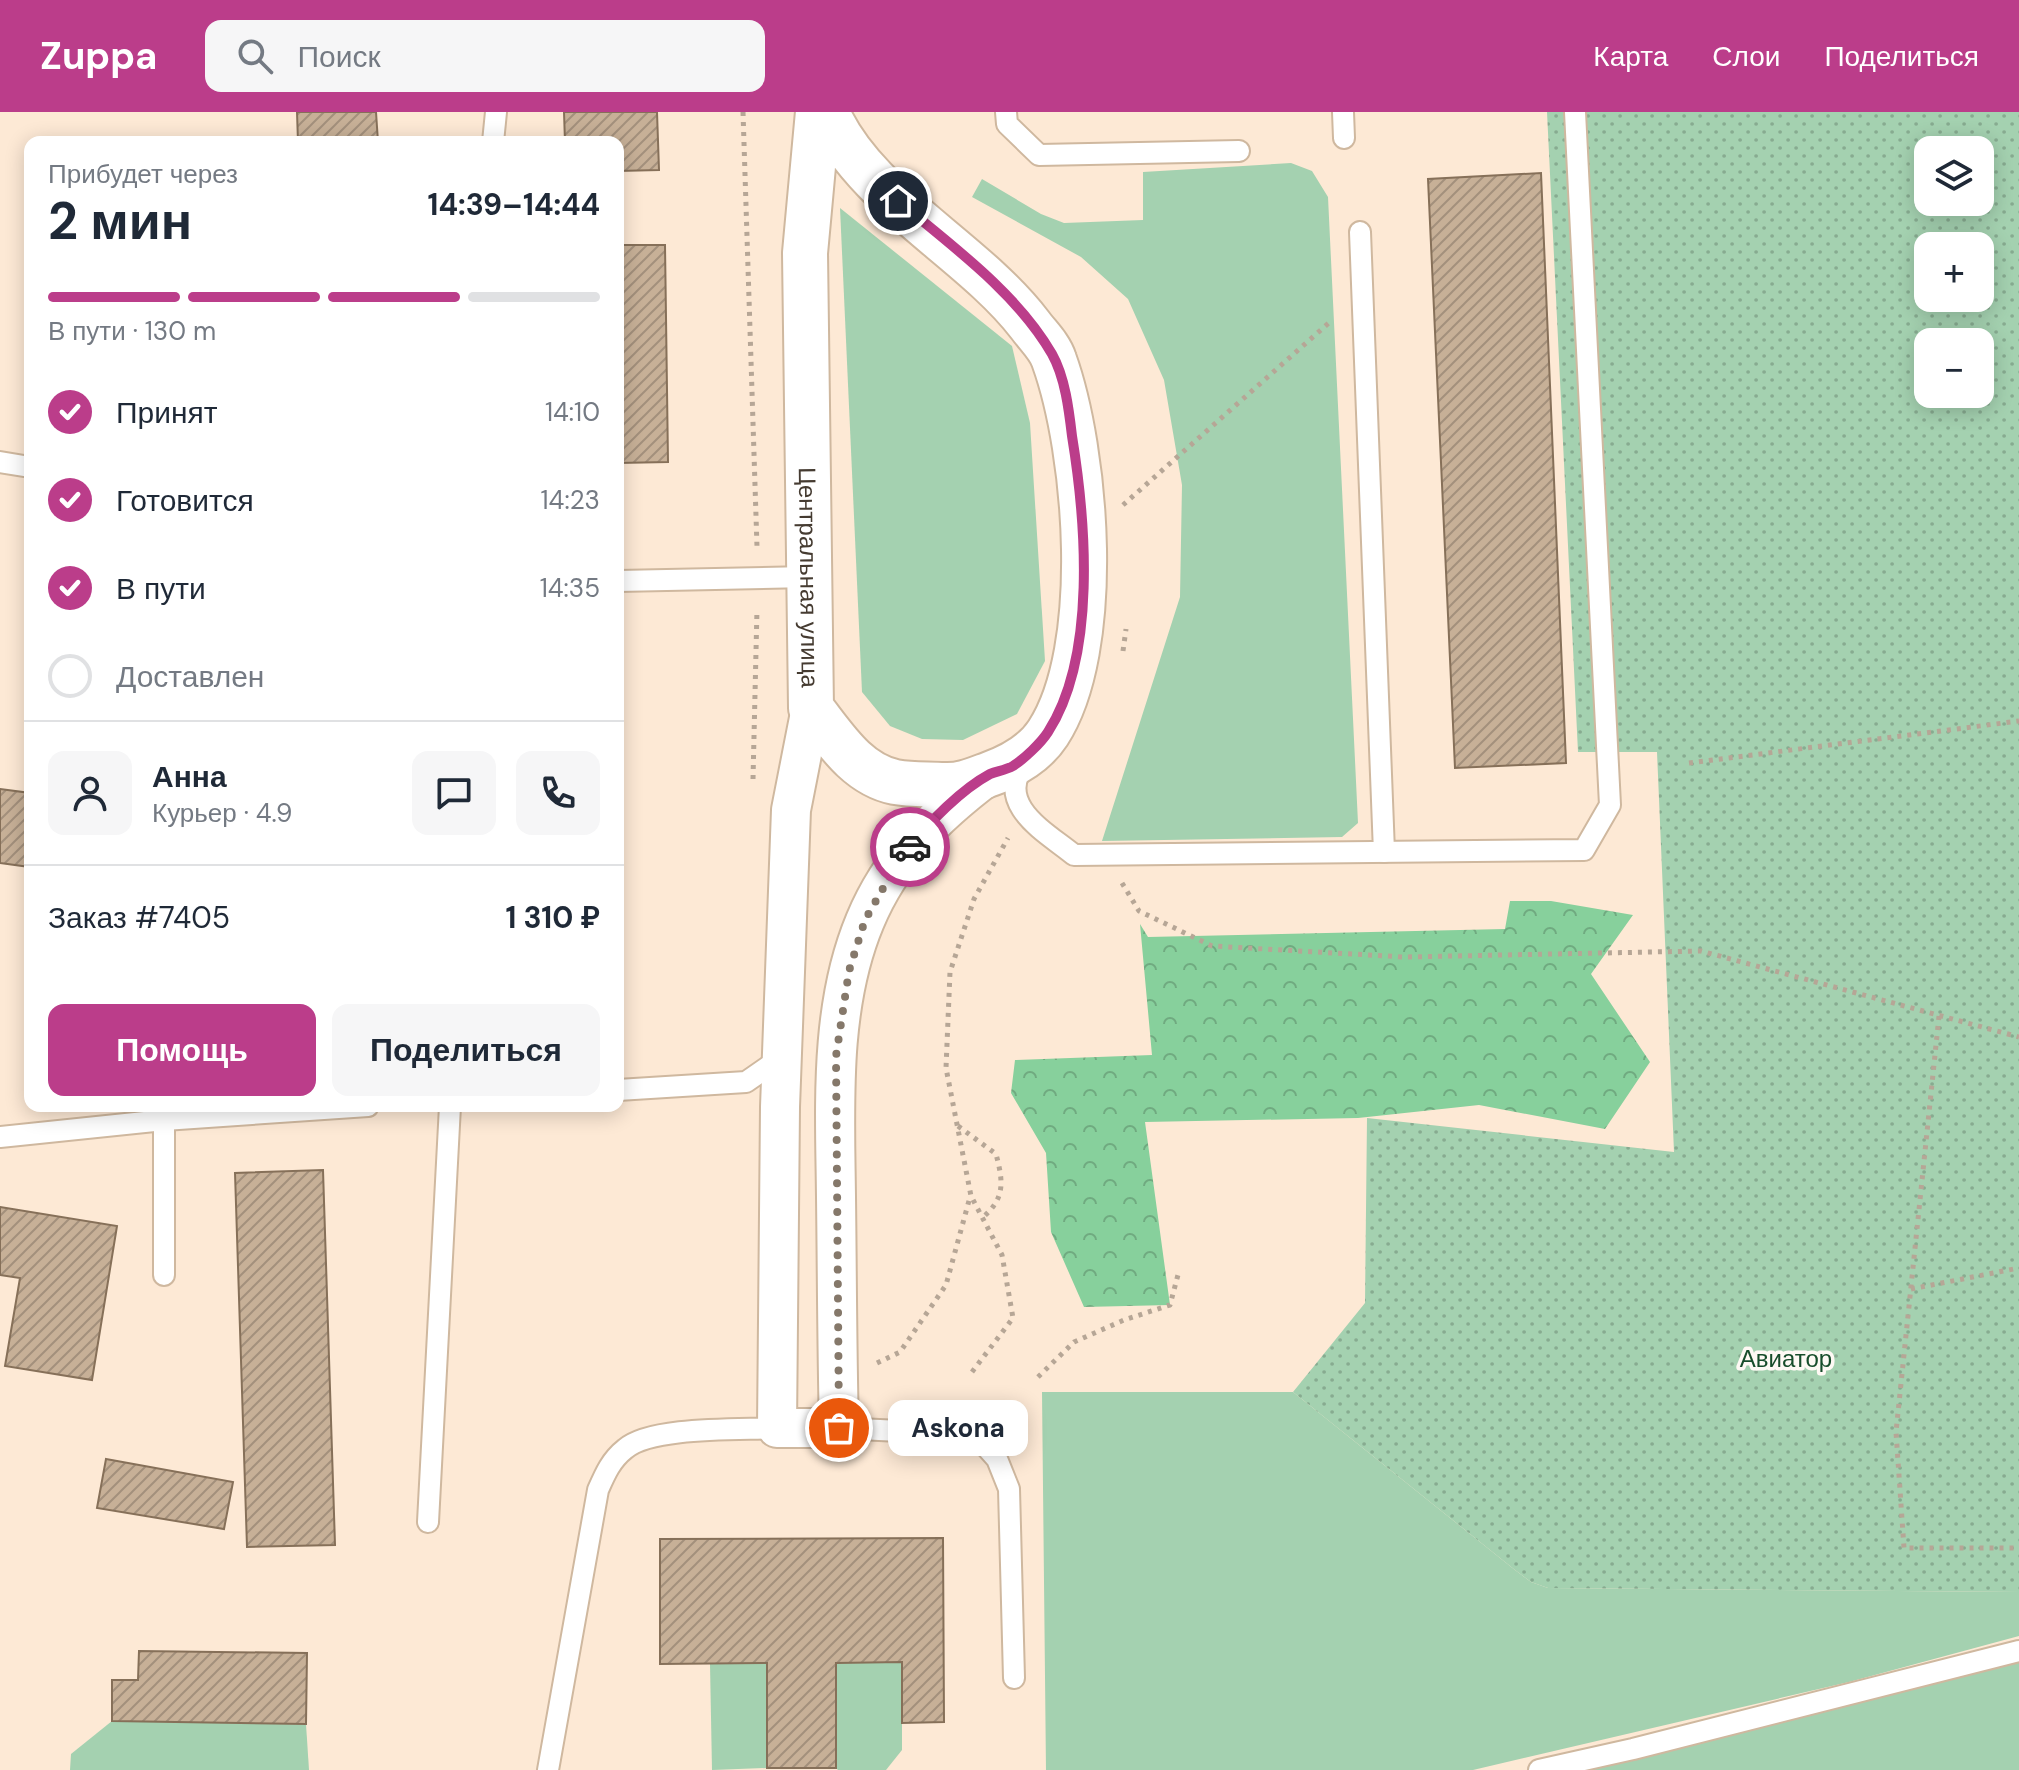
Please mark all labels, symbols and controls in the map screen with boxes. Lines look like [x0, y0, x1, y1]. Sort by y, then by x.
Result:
search box [205, 20, 765, 92]
text: Zuppa [40, 31, 157, 81]
icon: search [233, 34, 277, 78]
text: Поиск [297, 37, 381, 76]
text: Карта [1593, 38, 1668, 75]
text: Слои [1712, 38, 1780, 75]
text: Поделиться [1824, 38, 1979, 75]
map controls [1914, 136, 1994, 408]
button: layers [1914, 136, 1994, 216]
text: Прибудет через [48, 157, 238, 191]
pin [864, 167, 932, 235]
icon: home [876, 179, 920, 223]
text: 14:39–14:44 [428, 185, 600, 224]
text: 2 мин [48, 187, 192, 255]
button: + [1914, 232, 1994, 312]
text: В пути · 130 m [48, 314, 216, 348]
button: − [1914, 328, 1994, 408]
icon: check [48, 390, 92, 434]
text: Принят [116, 393, 218, 432]
text: 14:10 [545, 395, 600, 429]
street label: Центральная улица [792, 467, 826, 689]
icon: check [48, 478, 92, 522]
text: Готовится [116, 481, 254, 520]
text: 14:23 [541, 483, 600, 517]
icon: check [48, 566, 92, 610]
text: В пути [116, 569, 206, 608]
text: 14:35 [540, 571, 600, 605]
text: Доставлен [116, 657, 264, 696]
button: person [48, 751, 132, 835]
button: chat [412, 751, 496, 835]
button: phone [516, 751, 600, 835]
text: Анна [152, 757, 227, 796]
text: Курьер · 4.9 [152, 796, 292, 830]
courier [870, 807, 950, 887]
icon: car [888, 825, 932, 869]
text: Заказ #7405 [48, 898, 230, 937]
text: 1 310 ₽ [505, 898, 600, 937]
button: Помощь [48, 1004, 316, 1096]
button: Поделиться [332, 1004, 600, 1096]
park label: Авиатор [1740, 1343, 1832, 1374]
pin [805, 1394, 873, 1462]
callout: Askona [887, 1400, 1027, 1456]
icon: bag [817, 1406, 861, 1450]
text: Askona [911, 1411, 1005, 1445]

